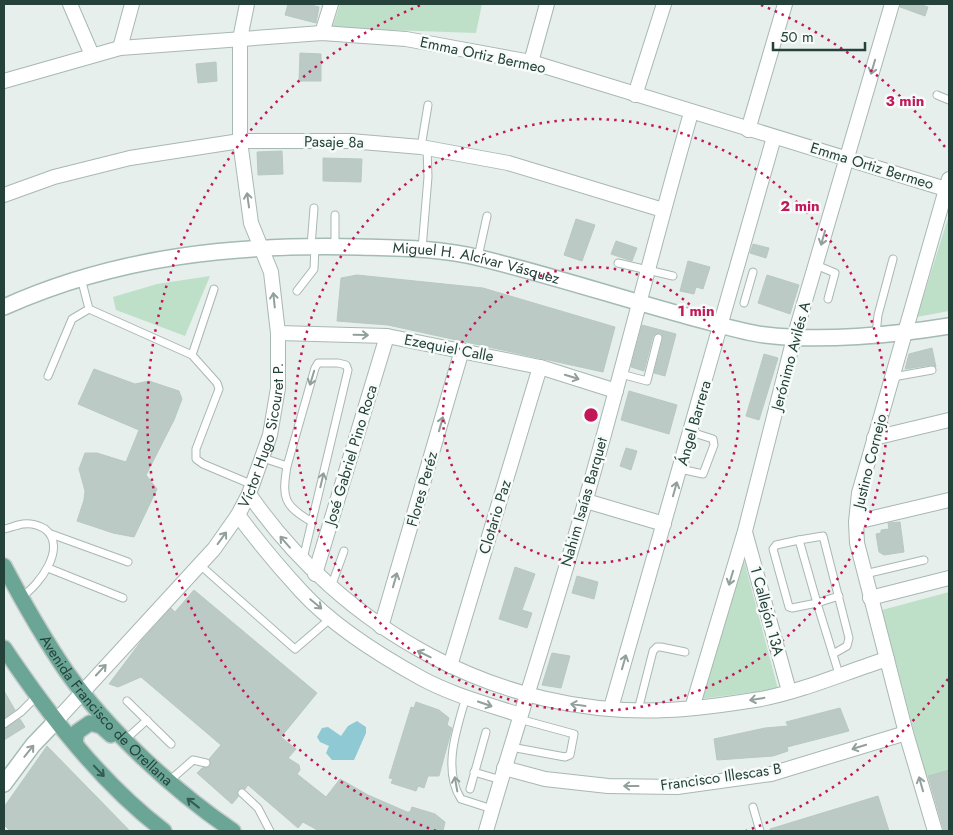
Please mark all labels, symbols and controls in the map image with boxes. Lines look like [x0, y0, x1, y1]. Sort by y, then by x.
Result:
scale bar [773, 20, 866, 52]
text: 50 m [780, 26, 814, 48]
street label: Emma Ortiz Bermeo [418, 31, 548, 79]
one-way arrow [868, 59, 878, 75]
text: 3 min [886, 90, 924, 112]
street label: Pasaje 8a [304, 130, 364, 154]
street label: Emma Ortiz Bermeo [808, 137, 936, 195]
one-way arrow [243, 192, 253, 208]
text: 2 min [780, 195, 820, 217]
one-way arrow [818, 230, 828, 246]
street label: Miguel H. Alcívar Vásquez [392, 237, 562, 290]
one-way arrow [269, 292, 279, 308]
street label: Jerónimo Avilés A [765, 299, 816, 415]
text: 1 min [677, 300, 715, 322]
street label: Ezequiel Calle [402, 329, 496, 368]
one-way arrow [353, 331, 369, 340]
street label: Víctor Hugo Sicouret P. [232, 363, 289, 512]
one-way arrow [307, 369, 317, 385]
one-way arrow [563, 372, 579, 382]
street label: Ángel Barrera [671, 378, 717, 468]
street label: José Gabriel Pino Roca [319, 382, 383, 530]
centre of rings [582, 406, 600, 424]
street label: Justino Cornejo [847, 411, 892, 513]
one-way arrow [436, 417, 446, 433]
street label: Nahim Isaías Barquet [555, 434, 613, 569]
street label: Flores Peréz [401, 449, 443, 529]
one-way arrow [318, 472, 327, 488]
street label: Clotario Paz [473, 477, 517, 557]
one-way arrow [670, 481, 680, 497]
one-way arrow [217, 531, 227, 545]
one-way arrow [279, 535, 290, 548]
street label: 1 Callejón 13A [744, 564, 790, 659]
one-way arrow [725, 570, 735, 586]
one-way arrow [390, 573, 400, 589]
one-way arrow [310, 599, 323, 610]
street label: Avenida Francisco de Orellana [34, 631, 178, 791]
one-way arrow [417, 649, 432, 658]
one-way arrow [620, 654, 630, 670]
one-way arrow [95, 664, 106, 677]
one-way arrow [749, 694, 765, 704]
one-way arrow [477, 699, 493, 709]
one-way arrow [570, 699, 586, 709]
one-way arrow [851, 743, 867, 752]
one-way arrow [23, 745, 34, 758]
street label: Francisco Illescas B [659, 758, 783, 796]
one-way arrow [93, 764, 105, 777]
one-way arrow [450, 777, 460, 793]
one-way arrow [915, 777, 925, 793]
one-way arrow [623, 782, 639, 791]
one-way arrow [187, 797, 200, 808]

